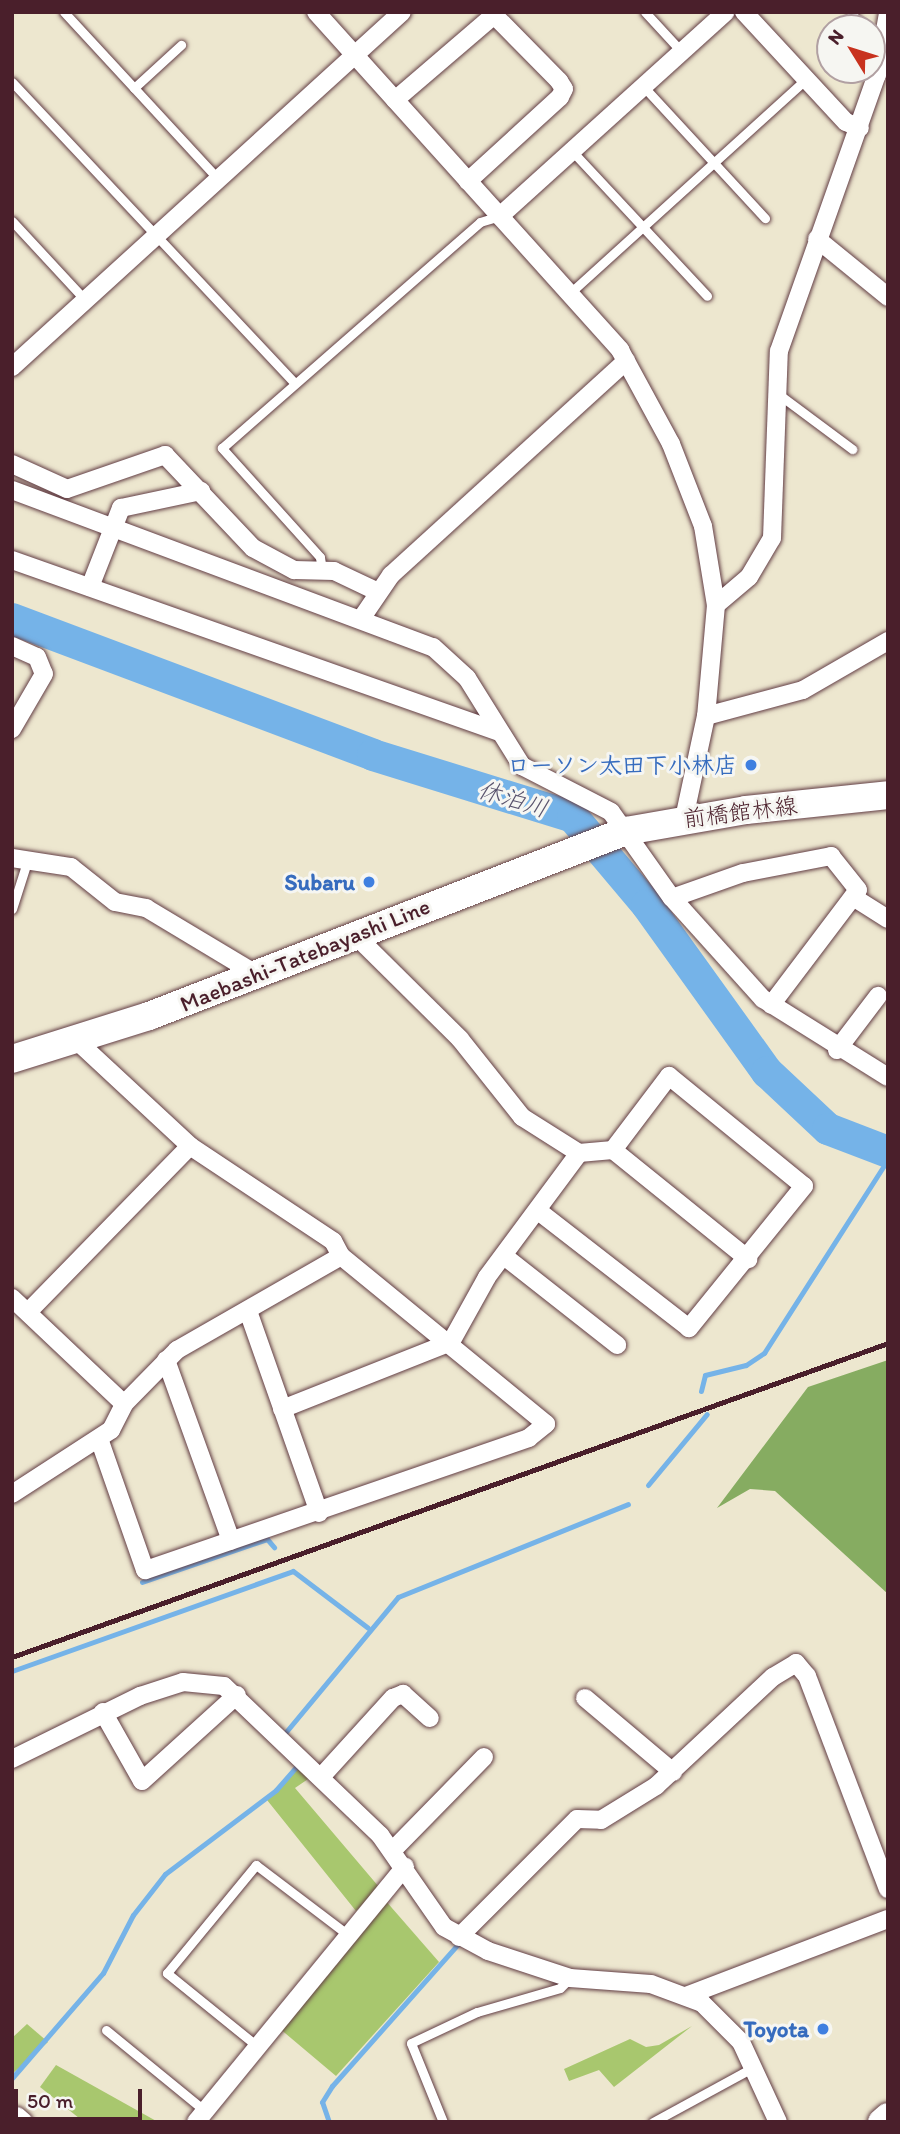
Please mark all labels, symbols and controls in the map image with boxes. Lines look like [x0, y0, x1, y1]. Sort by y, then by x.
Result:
north arrow [816, 14, 886, 84]
text: N [823, 25, 849, 49]
place label: ローソン太田下小林店 [507, 751, 737, 779]
marker: ローソン太田下小林店 [743, 757, 759, 773]
water label: 休泊川 [474, 775, 552, 823]
street label: 前橋館林線 [681, 791, 799, 833]
place label: Subaru [285, 868, 355, 896]
marker: Subaru [361, 874, 377, 890]
street label: Maebashi-Tatebayashi Line [176, 892, 434, 1018]
place label: Toyota [744, 2015, 809, 2043]
marker: Toyota [815, 2021, 831, 2037]
scale bar [18, 2074, 145, 2118]
text: 50 m [27, 2088, 73, 2113]

